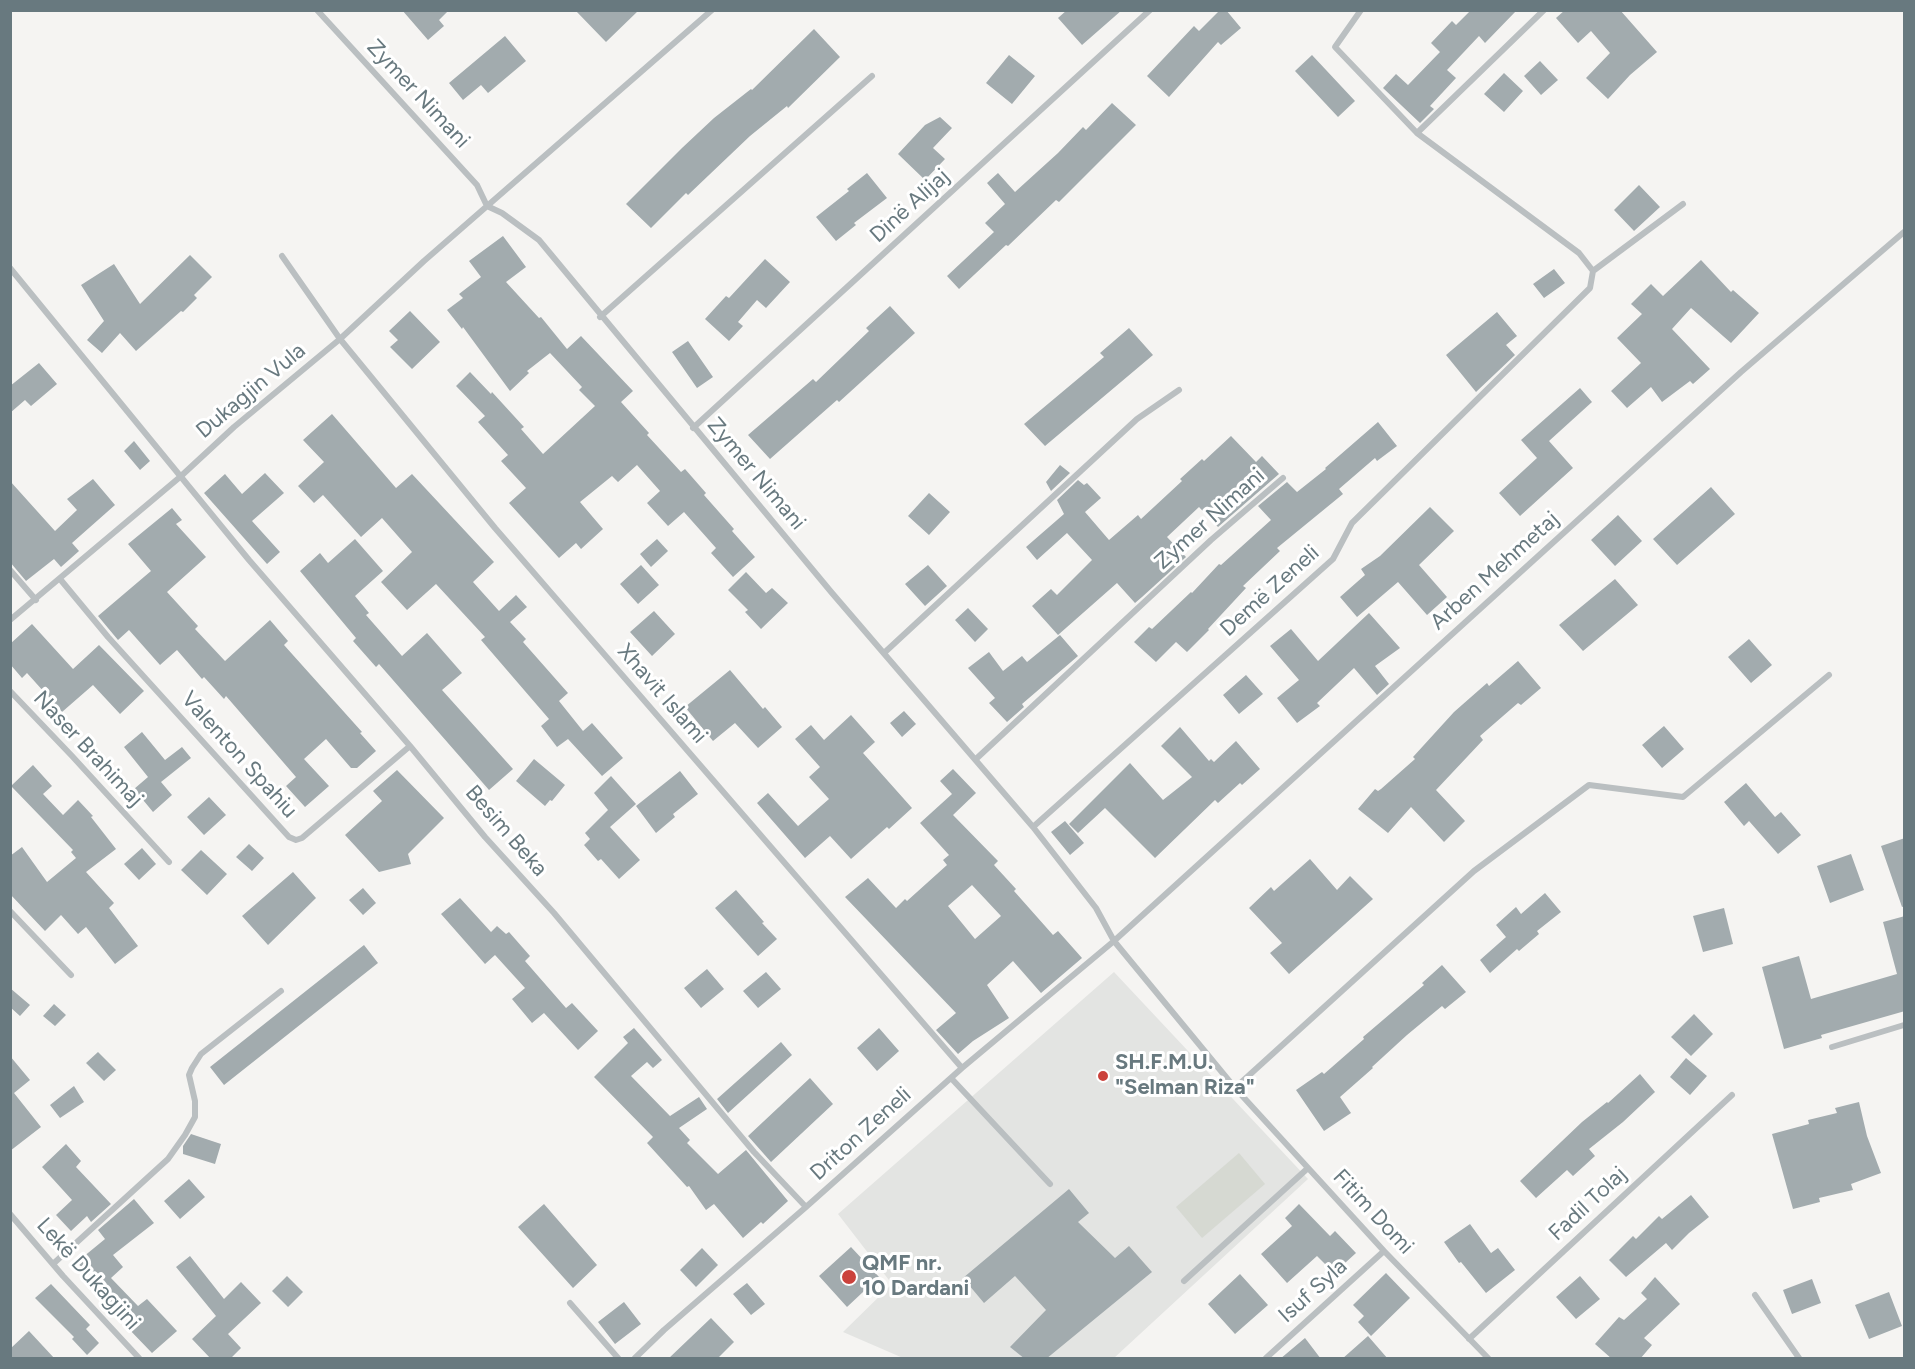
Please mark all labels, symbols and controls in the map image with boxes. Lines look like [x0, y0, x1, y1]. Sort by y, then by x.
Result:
street label: Zymer Nimani [361, 34, 475, 154]
street label: Dinë Alijaj [865, 163, 955, 249]
street label: Dukagjin Vula [191, 338, 311, 444]
street label: Zymer Nimani [701, 412, 811, 536]
street label: Zymer Nimani [1150, 463, 1270, 575]
street label: Arben Mehmetaj [1425, 506, 1565, 636]
street label: Demë Zeneli [1215, 540, 1325, 642]
street label: Xhavit Islami [612, 639, 712, 749]
street label: Naser Brahimaj [28, 686, 148, 812]
street label: Valenton Spahiu [175, 686, 303, 824]
street label: Besim Beka [459, 780, 553, 882]
place label: SH.F.M.U. "Selman Riza" [1115, 1050, 1255, 1102]
marker: SH.F.M.U. "Selman Riza" [1096, 1069, 1110, 1083]
street label: Driton Zeneli [805, 1082, 917, 1186]
street label: Fadil Tolaj [1544, 1161, 1632, 1247]
street label: Fitim Domi [1327, 1164, 1419, 1260]
street label: Lekë Dukagjini [31, 1213, 145, 1335]
place label: QMF nr. 10 Dardani [862, 1251, 969, 1302]
street label: Isuf Syla [1273, 1253, 1353, 1329]
marker: QMF nr. 10 Dardani [840, 1268, 858, 1286]

